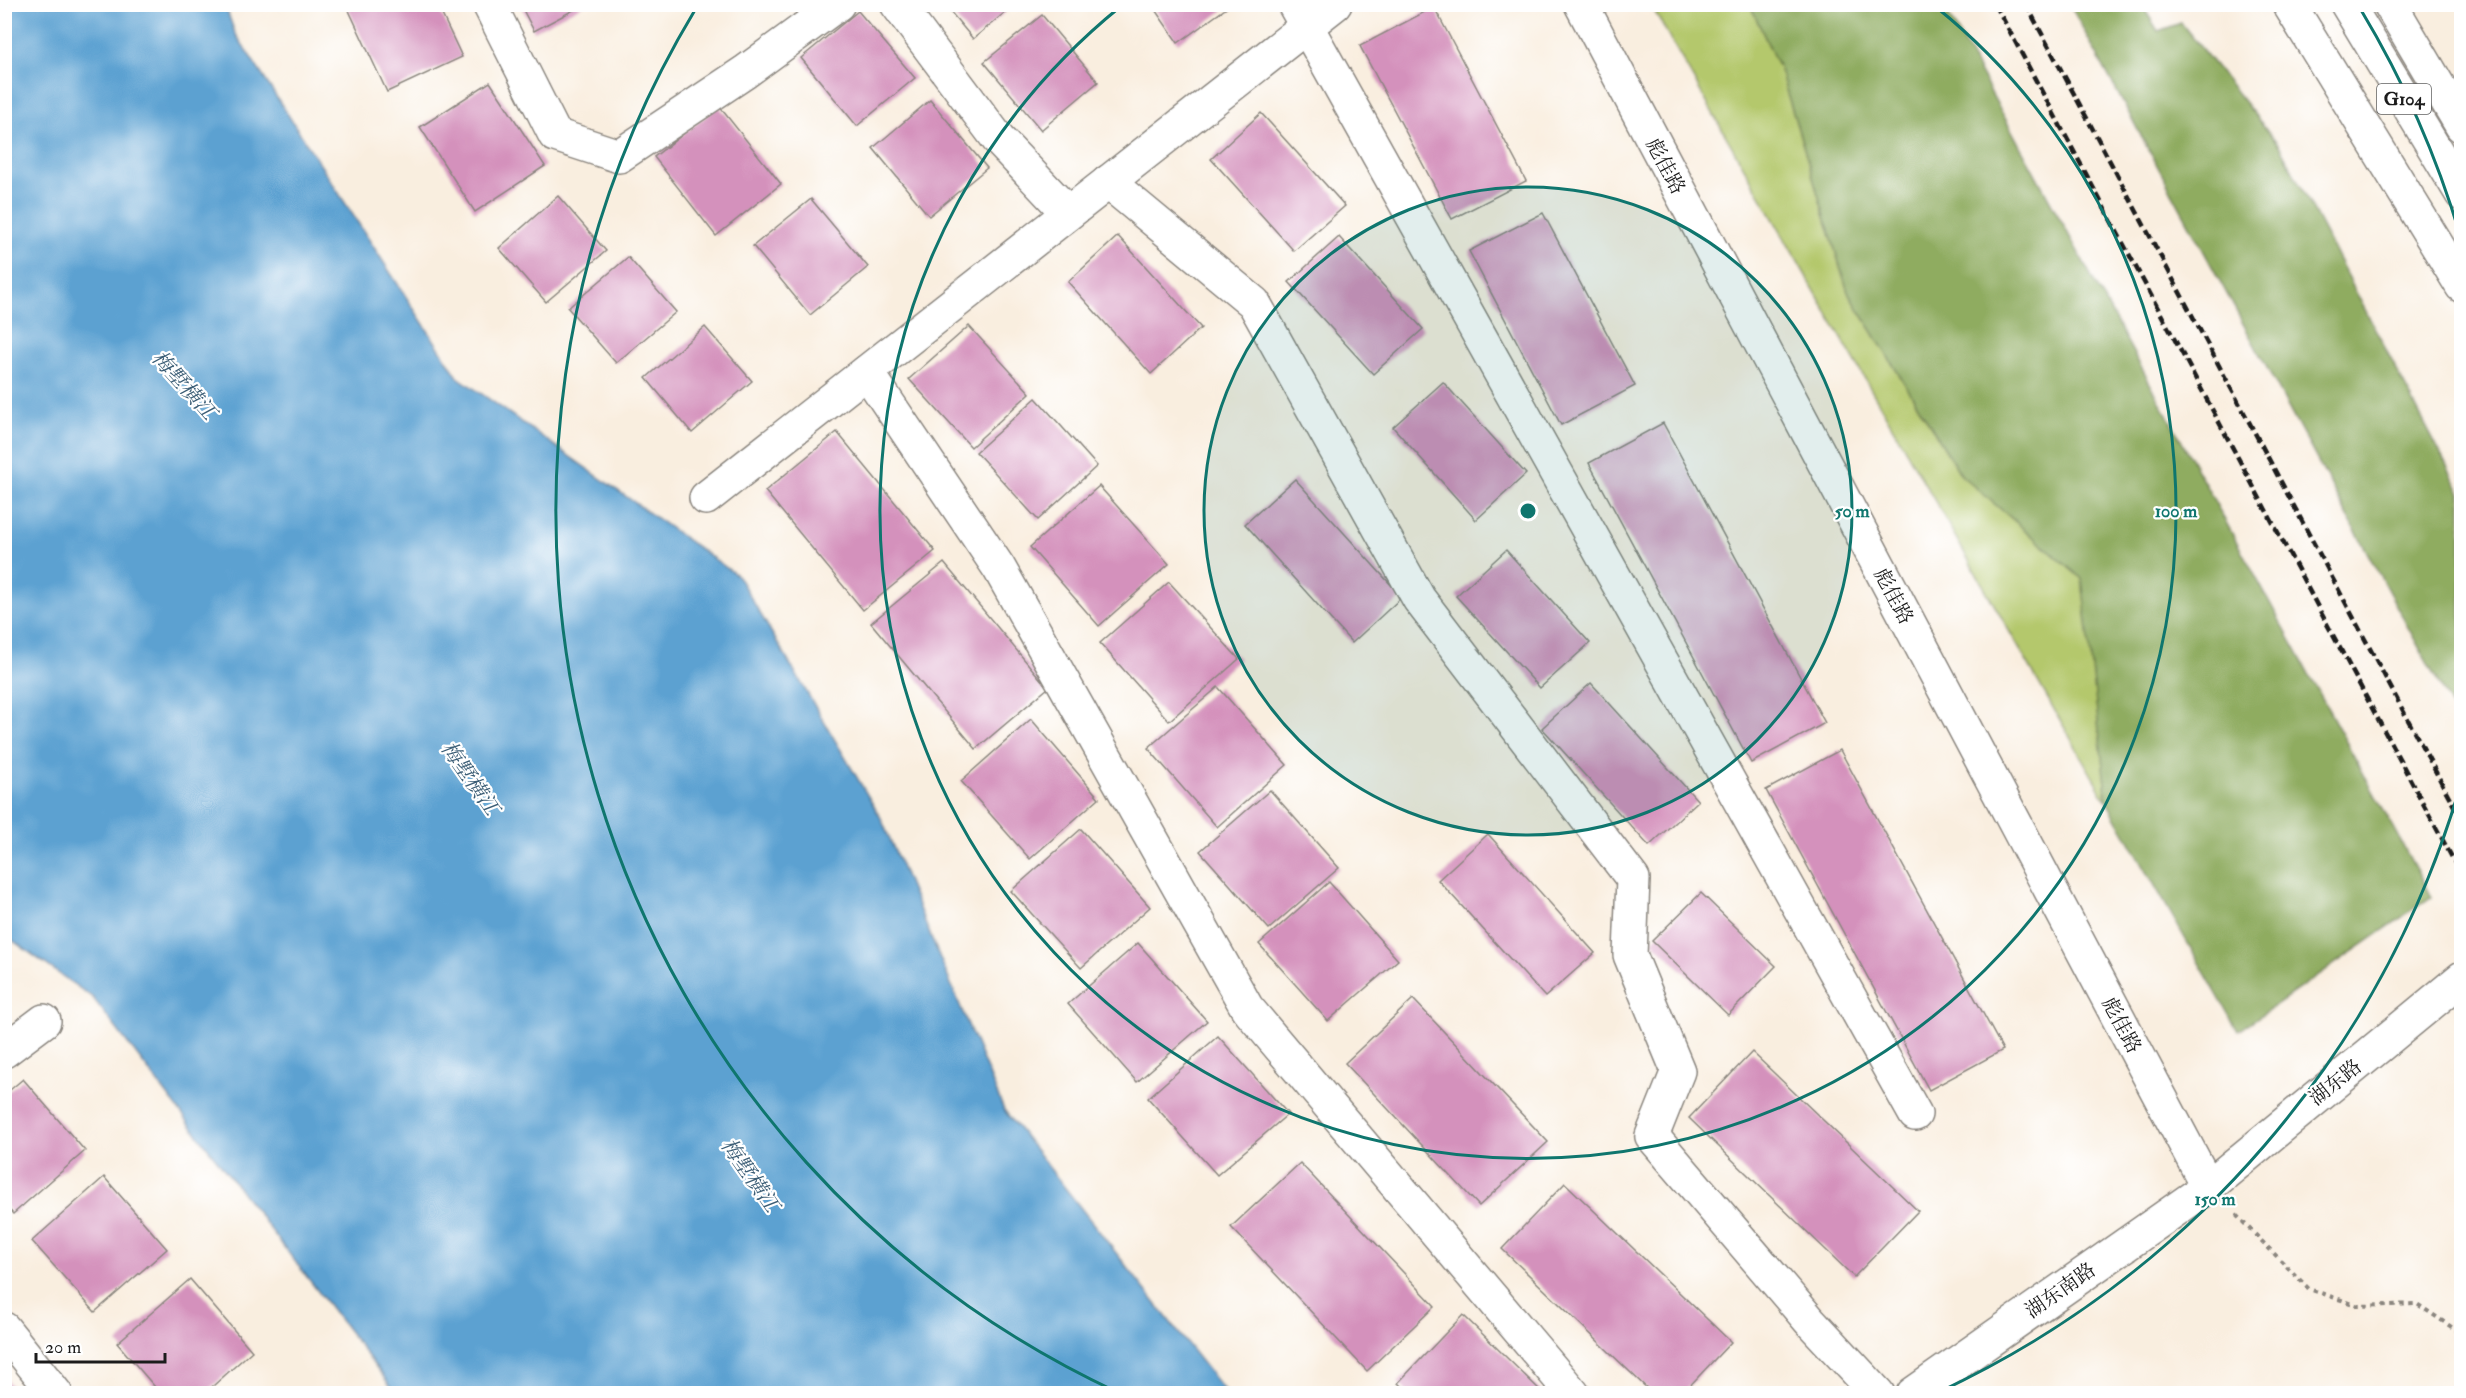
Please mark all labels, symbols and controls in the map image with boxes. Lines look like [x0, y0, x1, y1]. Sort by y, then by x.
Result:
road number: G104 [2377, 84, 2431, 114]
street label: 彪佳路 [1640, 134, 1691, 199]
water label: 梅墅横江 [145, 345, 224, 428]
text: 50 m [1835, 500, 1870, 523]
text: 100 m [2155, 500, 2198, 523]
centre of rings [1518, 501, 1538, 521]
street label: 彪佳路 [1868, 564, 1919, 629]
water label: 梅墅横江 [434, 736, 506, 823]
street label: 彪佳路 [2096, 993, 2147, 1058]
street label: 湖东路 [2304, 1054, 2366, 1111]
water label: 梅墅横江 [714, 1133, 786, 1220]
text: 150 m [2194, 1188, 2237, 1211]
street label: 湖东南路 [2020, 1257, 2100, 1324]
scale bar [36, 1326, 165, 1364]
text: 20 m [45, 1336, 81, 1359]

